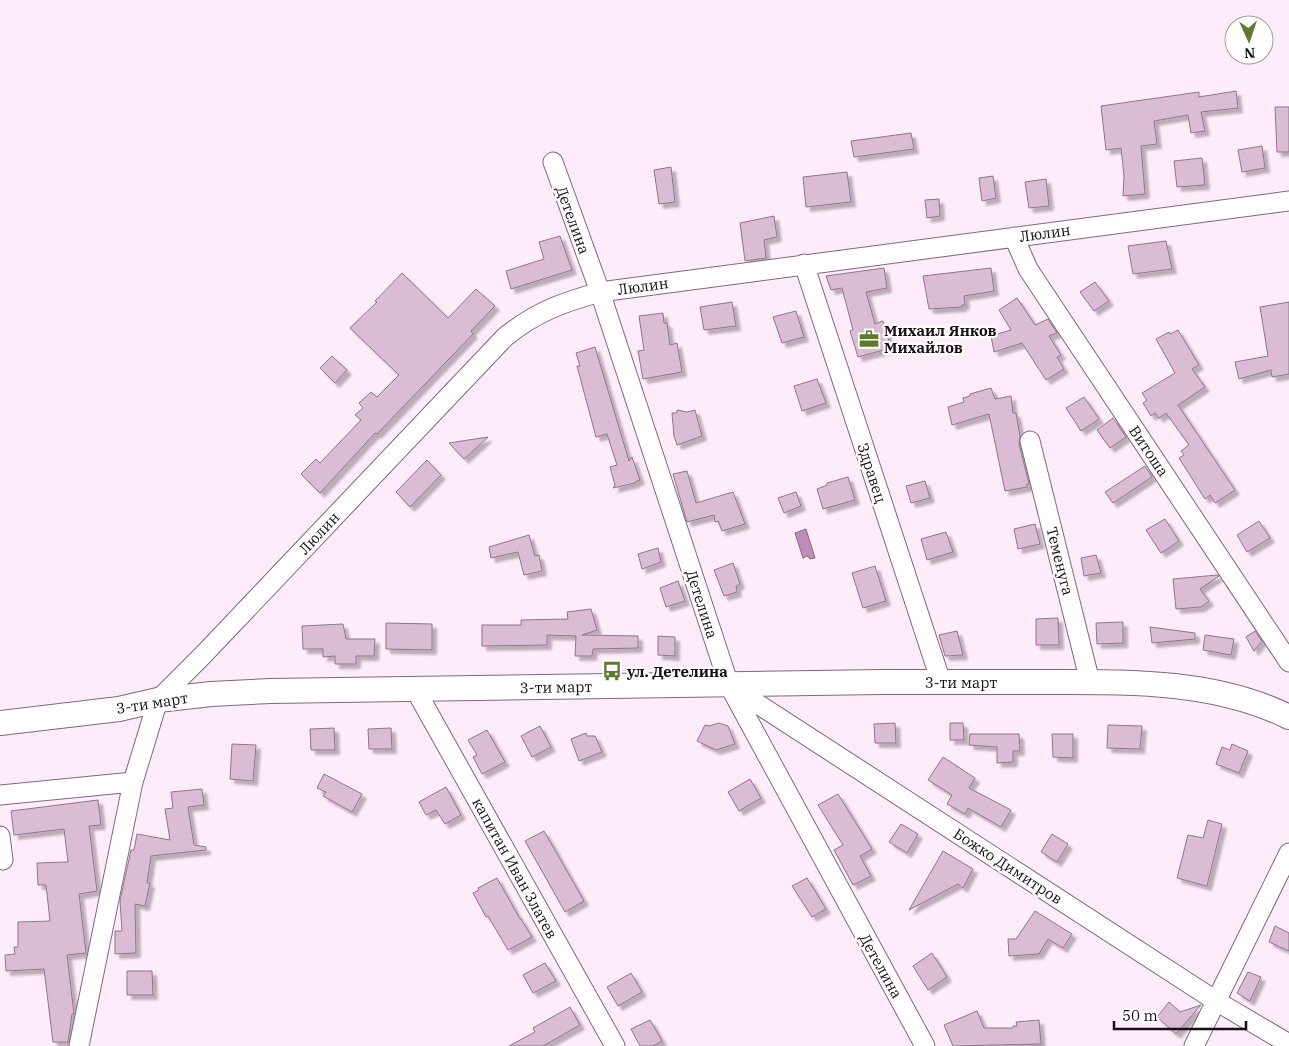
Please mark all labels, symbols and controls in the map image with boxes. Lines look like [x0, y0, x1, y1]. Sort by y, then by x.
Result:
north arrow [1224, 15, 1274, 65]
text: N [1244, 44, 1256, 62]
street label: Детелина [552, 183, 594, 257]
street label: Люлин [1018, 220, 1072, 246]
street label: Люлин [616, 273, 670, 299]
place label: Михаил Янков Михайлов [884, 321, 997, 357]
office icon: Михаил Янков Михайлов [858, 328, 880, 350]
street label: Витоша [1125, 422, 1173, 480]
street label: Здравец [853, 441, 891, 505]
street label: Люлин [295, 508, 344, 558]
street label: Теменуга [1042, 525, 1078, 597]
street label: Детелина [682, 567, 722, 641]
bus stop icon: ул. Детелина [601, 660, 623, 682]
place label: ул. Детелина [626, 662, 728, 681]
street label: 3-ти март [925, 673, 997, 692]
street label: 3-ти март [520, 677, 593, 697]
street label: 3-ти март [115, 688, 189, 718]
street label: капитан Иван Златев [468, 794, 562, 942]
street label: Божко Димитров [950, 824, 1066, 908]
street label: Детелина [855, 930, 907, 1002]
scale bar [1114, 998, 1246, 1030]
text: 50 m [1122, 1006, 1158, 1025]

